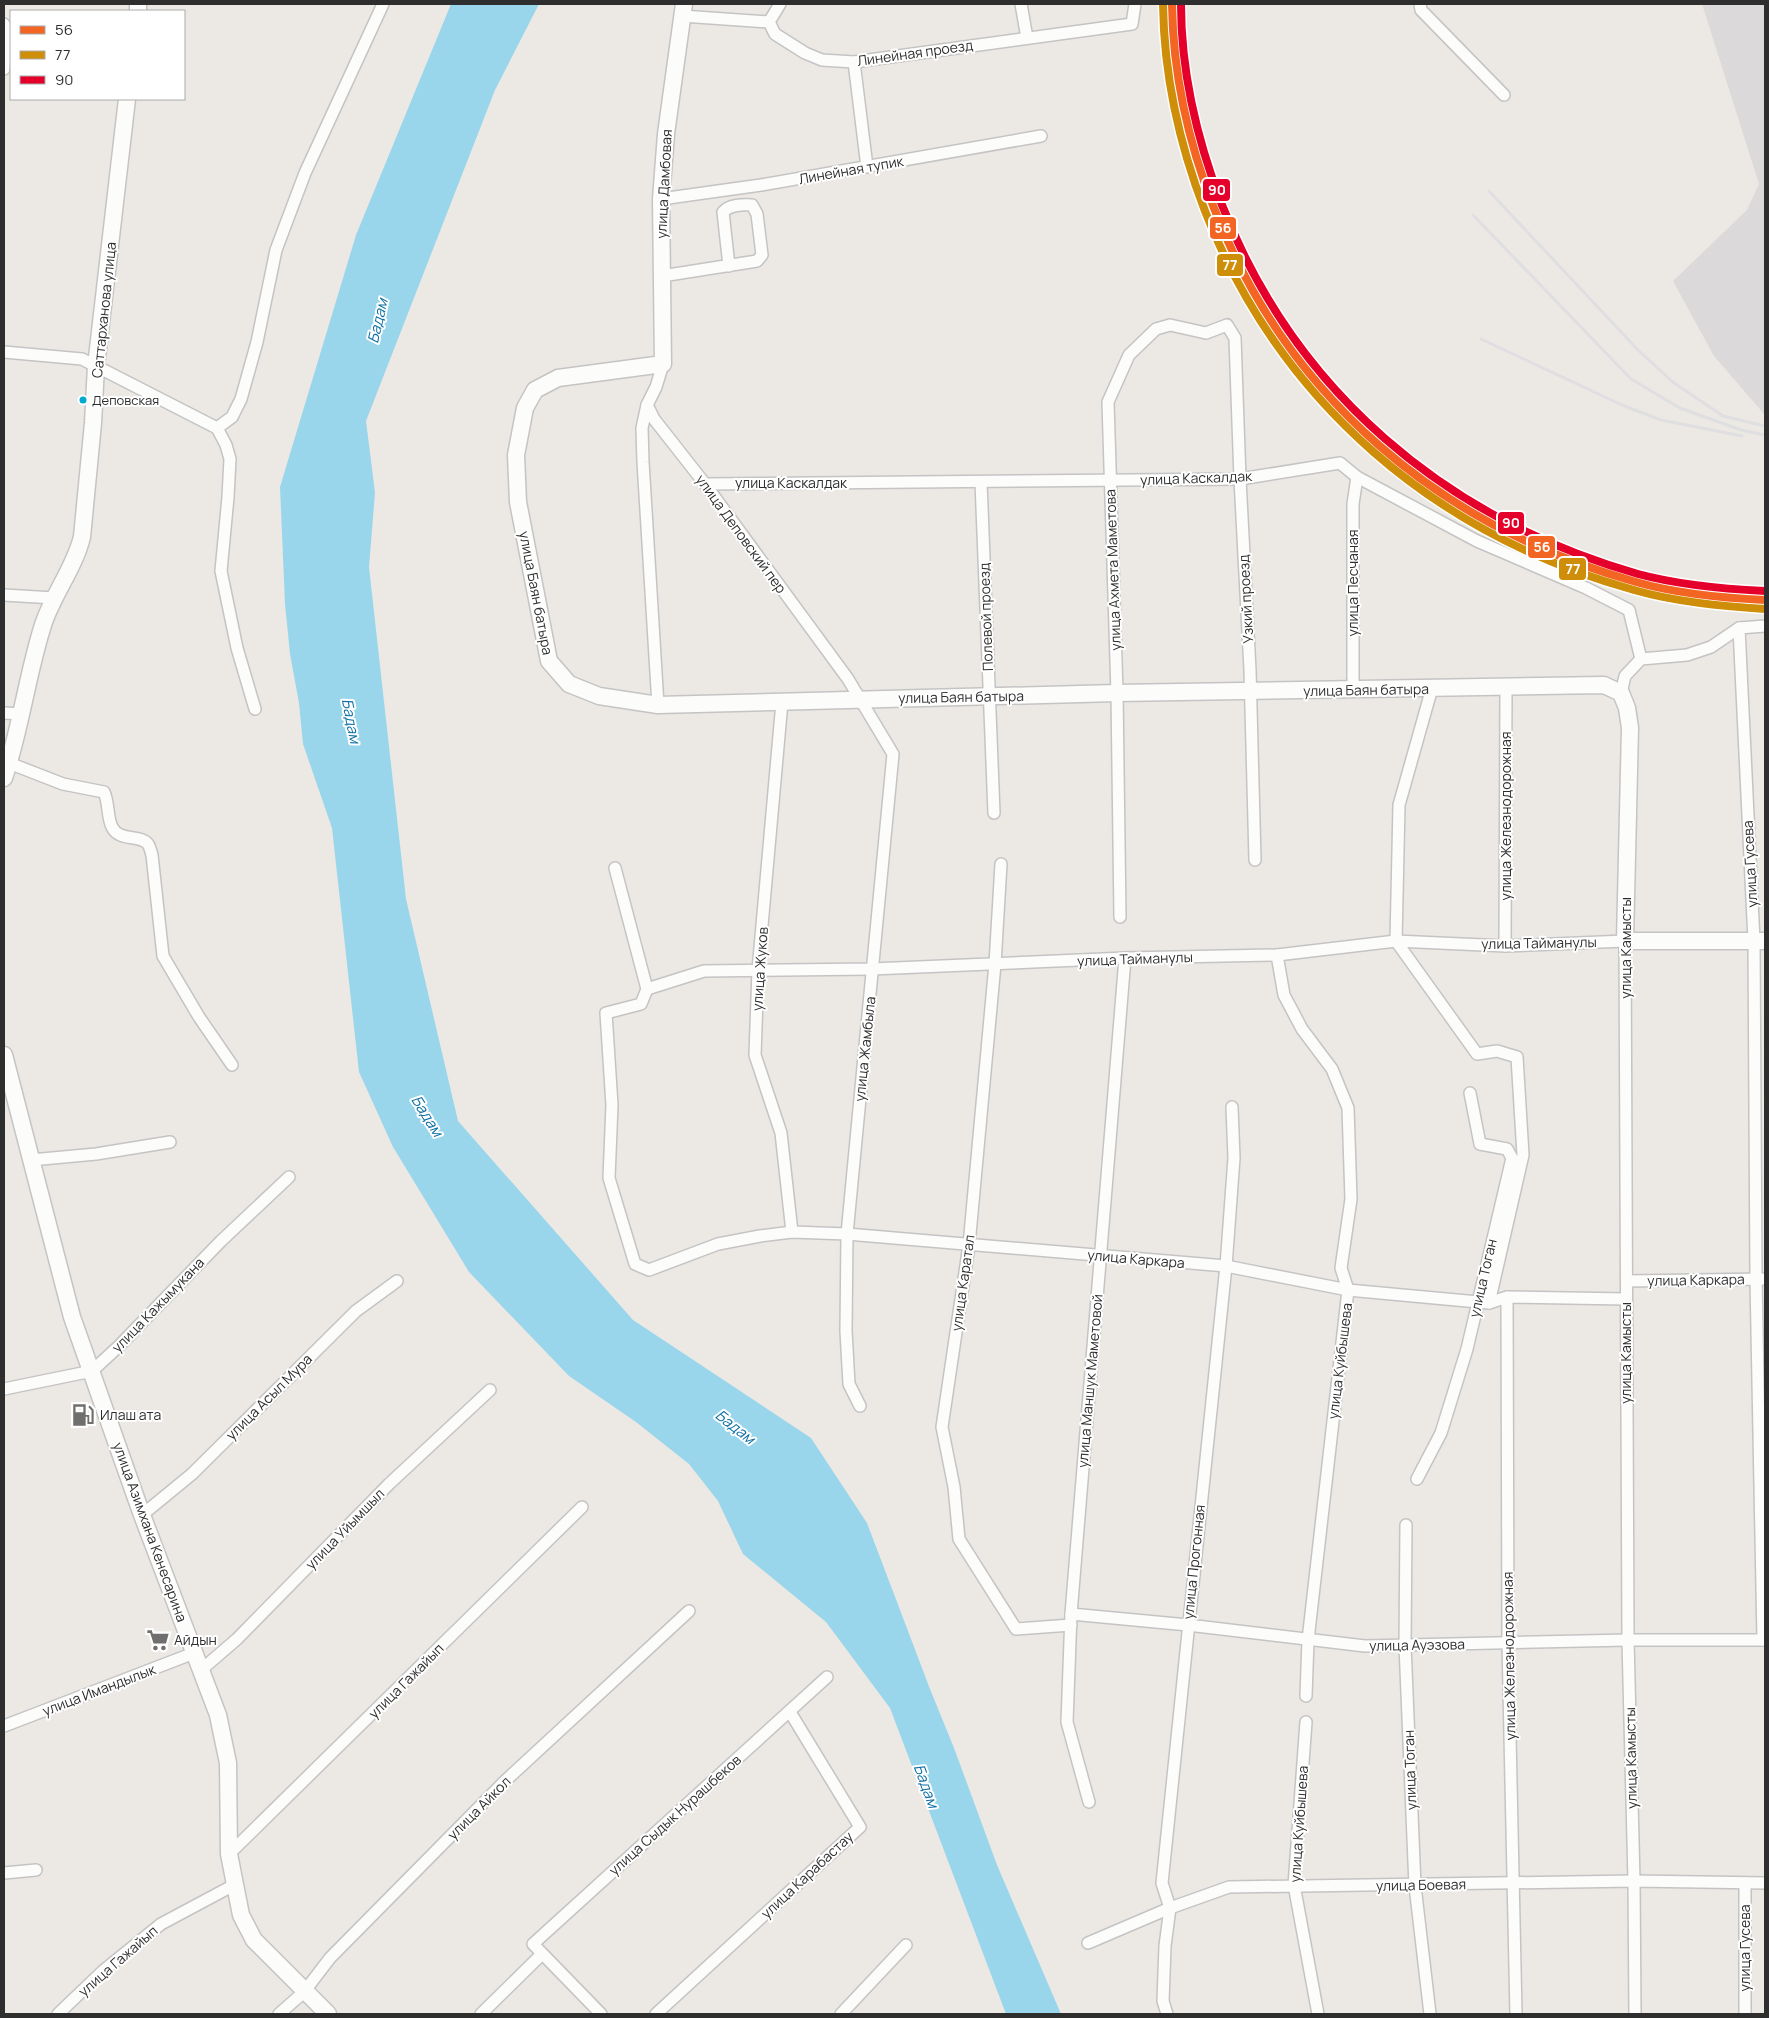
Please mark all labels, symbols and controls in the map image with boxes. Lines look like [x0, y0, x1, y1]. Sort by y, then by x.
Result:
legend [10, 10, 185, 100]
text: 56 [55, 19, 73, 40]
street label: Линейная проезд [856, 35, 974, 70]
text: 77 [55, 44, 70, 65]
text: 90 [55, 69, 73, 90]
street label: улица Дамбовая [651, 129, 676, 239]
street label: Линейная тупик [797, 151, 906, 188]
line badge: 90 [1202, 178, 1231, 202]
text: 90 [1208, 180, 1226, 199]
line badge: 56 [1209, 216, 1237, 240]
text: 56 [1215, 218, 1231, 237]
street label: Саттарханова улица [87, 241, 120, 379]
line badge: 77 [1216, 253, 1244, 277]
text: 77 [1222, 255, 1238, 274]
water label: Бадам [362, 295, 393, 345]
place label: Деповская [92, 391, 159, 409]
marker: Деповская [78, 395, 88, 405]
street label: улица Каскалдак [1140, 466, 1253, 489]
street label: улица Деповский пер [692, 470, 791, 597]
street label: улица Каскалдак [735, 473, 848, 492]
street label: улица Ахмета Маметова [1100, 489, 1125, 651]
line badge: 90 [1497, 511, 1525, 535]
text: 90 [1502, 513, 1520, 532]
street label: улица Баян батыра [515, 529, 558, 656]
street label: улица Песчаная [1343, 529, 1362, 637]
line badge: 56 [1527, 535, 1556, 559]
text: 56 [1534, 537, 1550, 556]
street label: Узкий проезд [1234, 554, 1257, 644]
line badge: 77 [1558, 557, 1587, 581]
text: 77 [1565, 559, 1581, 578]
street label: Полевой проезд [974, 562, 997, 672]
street label: улица Баян батыра [1303, 679, 1429, 700]
street label: улица Баян батыра [898, 686, 1024, 707]
water label: Бадам [337, 697, 366, 747]
street label: улица Железнодорожная [1496, 732, 1515, 900]
street label: улица Гусева [1738, 820, 1761, 908]
street label: улица Камысты [1616, 897, 1635, 999]
street label: улица Жуков [747, 926, 772, 1012]
street label: улица Тайманулы [1481, 932, 1597, 953]
street label: улица Тайманулы [1077, 947, 1193, 970]
street label: улица Жамбыла [850, 995, 879, 1102]
water label: Бадам [407, 1091, 449, 1142]
street label: улица Каратал [946, 1234, 979, 1332]
street label: улица Тоган [1464, 1237, 1501, 1319]
street label: улица Каркара [1087, 1245, 1185, 1272]
street label: улица Кажымукана [107, 1253, 208, 1356]
street label: улица Каркара [1647, 1269, 1745, 1290]
street label: улица Маншук Маметовой [1072, 1293, 1107, 1469]
street label: улица Куйбышева [1323, 1302, 1356, 1420]
street label: улица Камысты [1616, 1302, 1635, 1404]
street label: улица Асыл Мура [221, 1349, 316, 1444]
fuel station icon: Илаш ата [70, 1402, 96, 1428]
water label: Бадам [711, 1404, 761, 1450]
place label: Илаш ата [100, 1405, 161, 1424]
street label: улица Азимхана Кенесарина [109, 1439, 192, 1624]
street label: улица Уйымшыл [301, 1484, 388, 1573]
street label: улица Прогонная [1178, 1504, 1209, 1620]
street label: улица Железнодорожная [1498, 1571, 1519, 1741]
supermarket icon: Айдын [145, 1627, 171, 1653]
place label: Айдын [174, 1630, 217, 1649]
street label: улица Ауэзова [1369, 1634, 1465, 1655]
street label: улица Гажайып [364, 1639, 447, 1722]
street label: улица Имандылык [39, 1659, 159, 1720]
street label: улица Камысты [1620, 1707, 1641, 1809]
street label: улица Тоган [1399, 1730, 1420, 1810]
street label: улица Сыдык Нурашбеков [604, 1750, 745, 1879]
water label: Бадам [909, 1761, 945, 1812]
street label: улица Куйбышева [1285, 1765, 1312, 1883]
street label: улица Айкол [443, 1772, 514, 1843]
street label: улица Карабастау [756, 1827, 857, 1922]
street label: улица Боевая [1376, 1874, 1466, 1895]
street label: улица Гусева [1735, 1904, 1754, 1992]
street label: улица Гажайып [74, 1921, 161, 2000]

